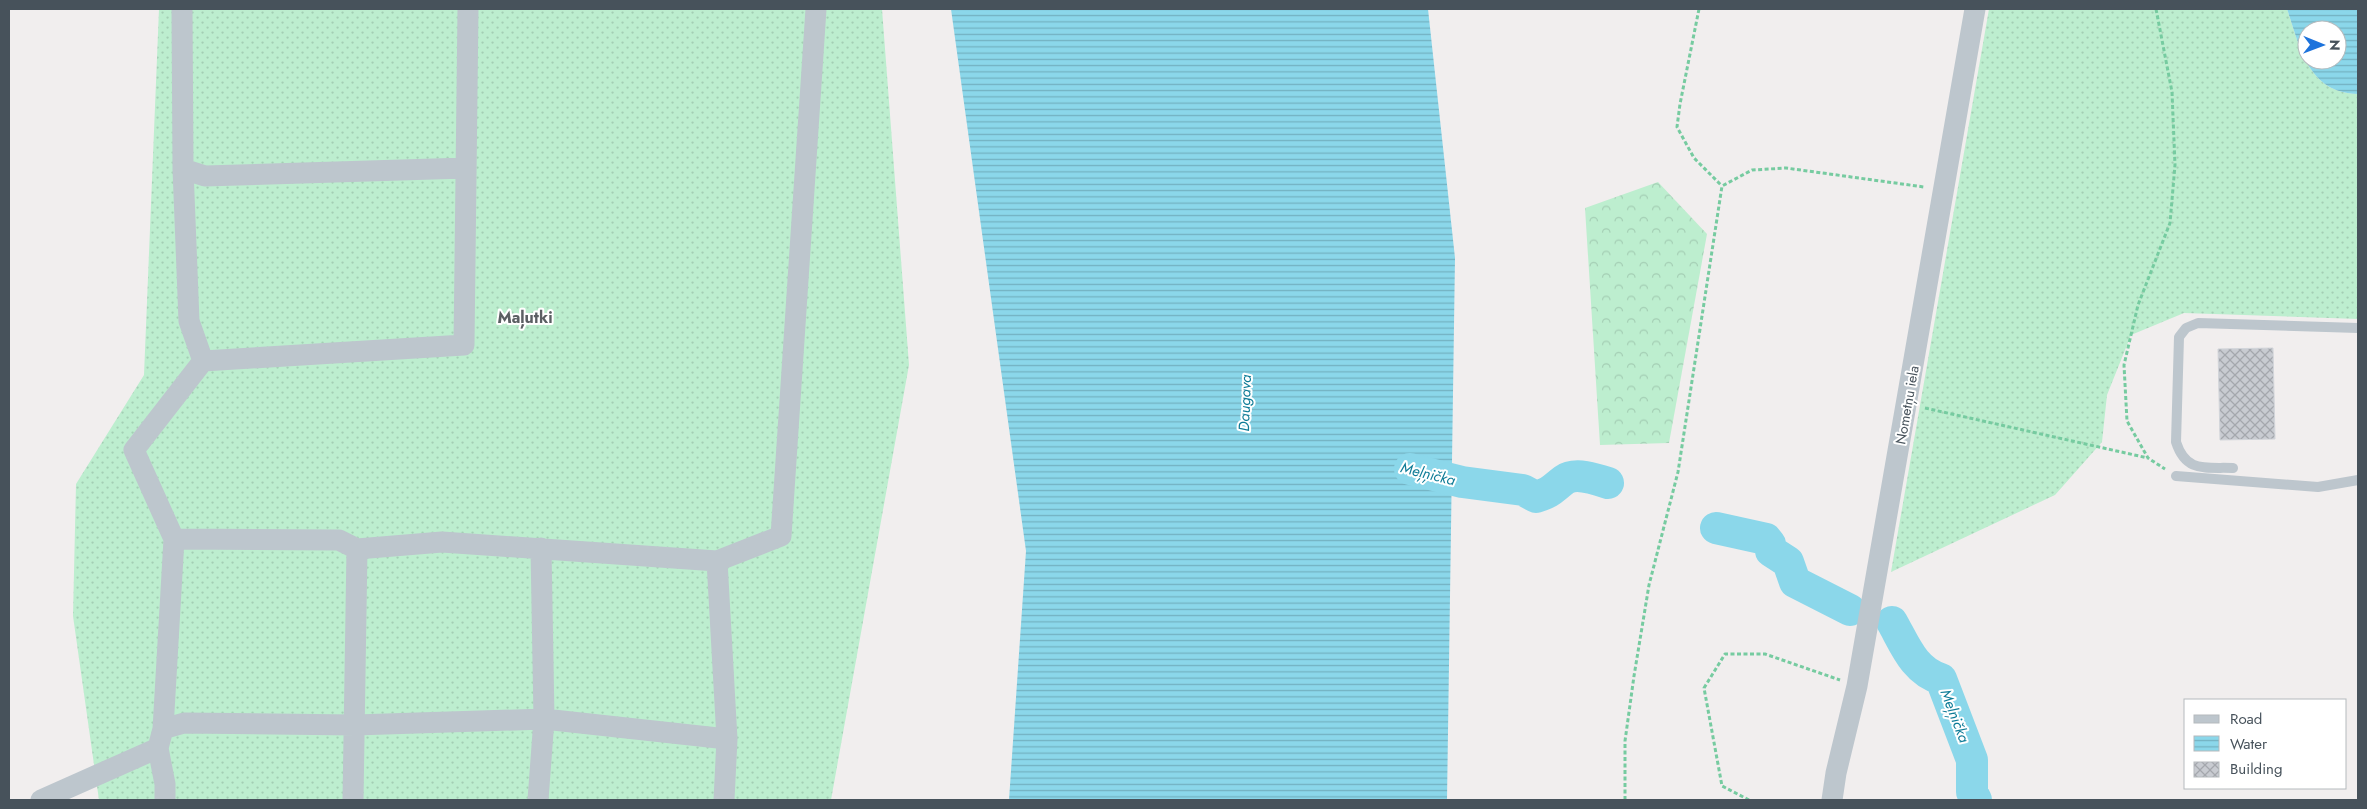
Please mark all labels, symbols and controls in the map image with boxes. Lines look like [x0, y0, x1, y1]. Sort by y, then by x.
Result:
north arrow [2297, 20, 2347, 70]
text: N [2325, 39, 2345, 51]
district label: Maļutki [497, 306, 553, 329]
street label: Nometņu iela [1890, 364, 1925, 446]
water label: Daugava [1233, 373, 1257, 432]
water label: Meļņička [1398, 457, 1458, 492]
water label: Meļņička [1935, 686, 1976, 747]
legend [2184, 699, 2347, 789]
text: Road [2230, 708, 2262, 730]
text: Water [2230, 733, 2268, 755]
text: Building [2230, 758, 2282, 780]

